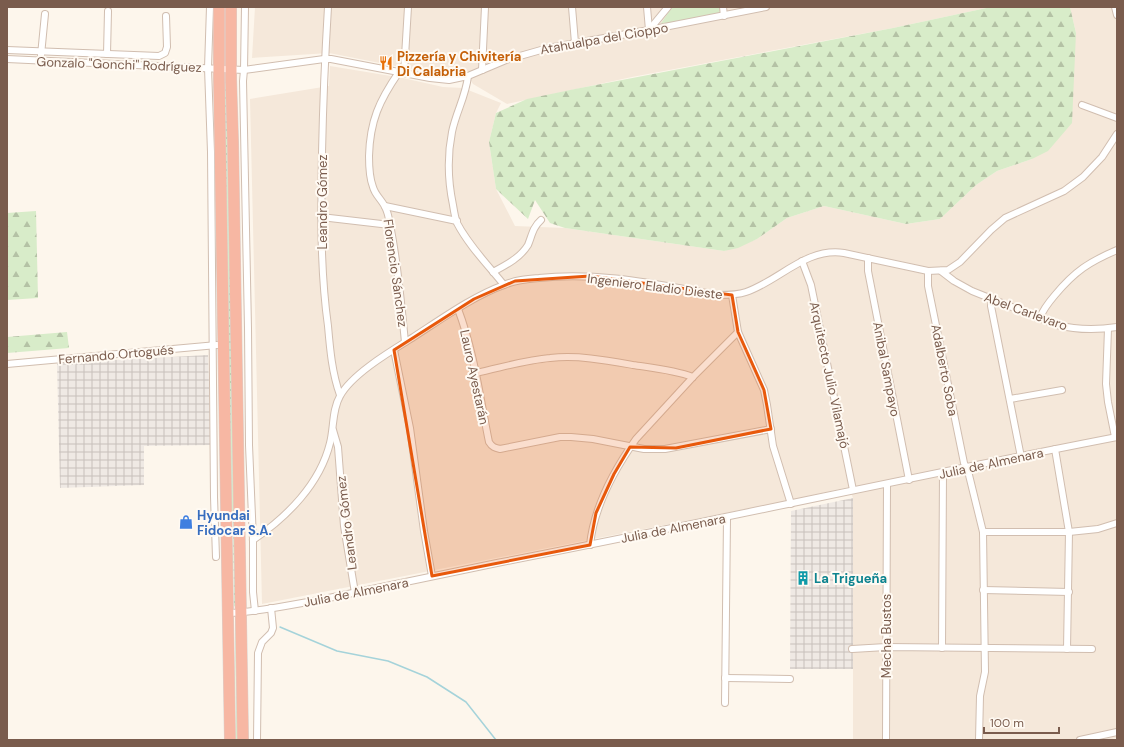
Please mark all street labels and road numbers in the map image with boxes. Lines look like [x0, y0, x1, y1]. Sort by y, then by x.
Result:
street label: Atahualpa del Cioppo [539, 19, 670, 58]
street label: Gonzalo "Gonchi" Rodríguez [36, 53, 202, 76]
street label: Leandro Gómez [314, 155, 331, 249]
street label: Florencio Sánchez [380, 218, 412, 328]
street label: Ingeniero Eladio Dieste [586, 270, 724, 303]
street label: Abel Carlevaro [982, 289, 1070, 335]
street label: Arquitecto Julio Vilamajó [806, 300, 853, 451]
street label: Anibal Sampayo [869, 320, 904, 418]
street label: Adalberto Soba [927, 323, 962, 418]
street label: Lauro Ayestarán [456, 328, 493, 426]
street label: Fernando Ortogués [58, 341, 175, 368]
street label: Julia de Almenara [937, 444, 1045, 483]
street label: Leandro Gómez [332, 475, 361, 571]
street label: Julia de Almenara [619, 510, 727, 547]
street label: Julia de Almenara [302, 574, 410, 611]
street label: Mecha Bustos [878, 594, 895, 678]

